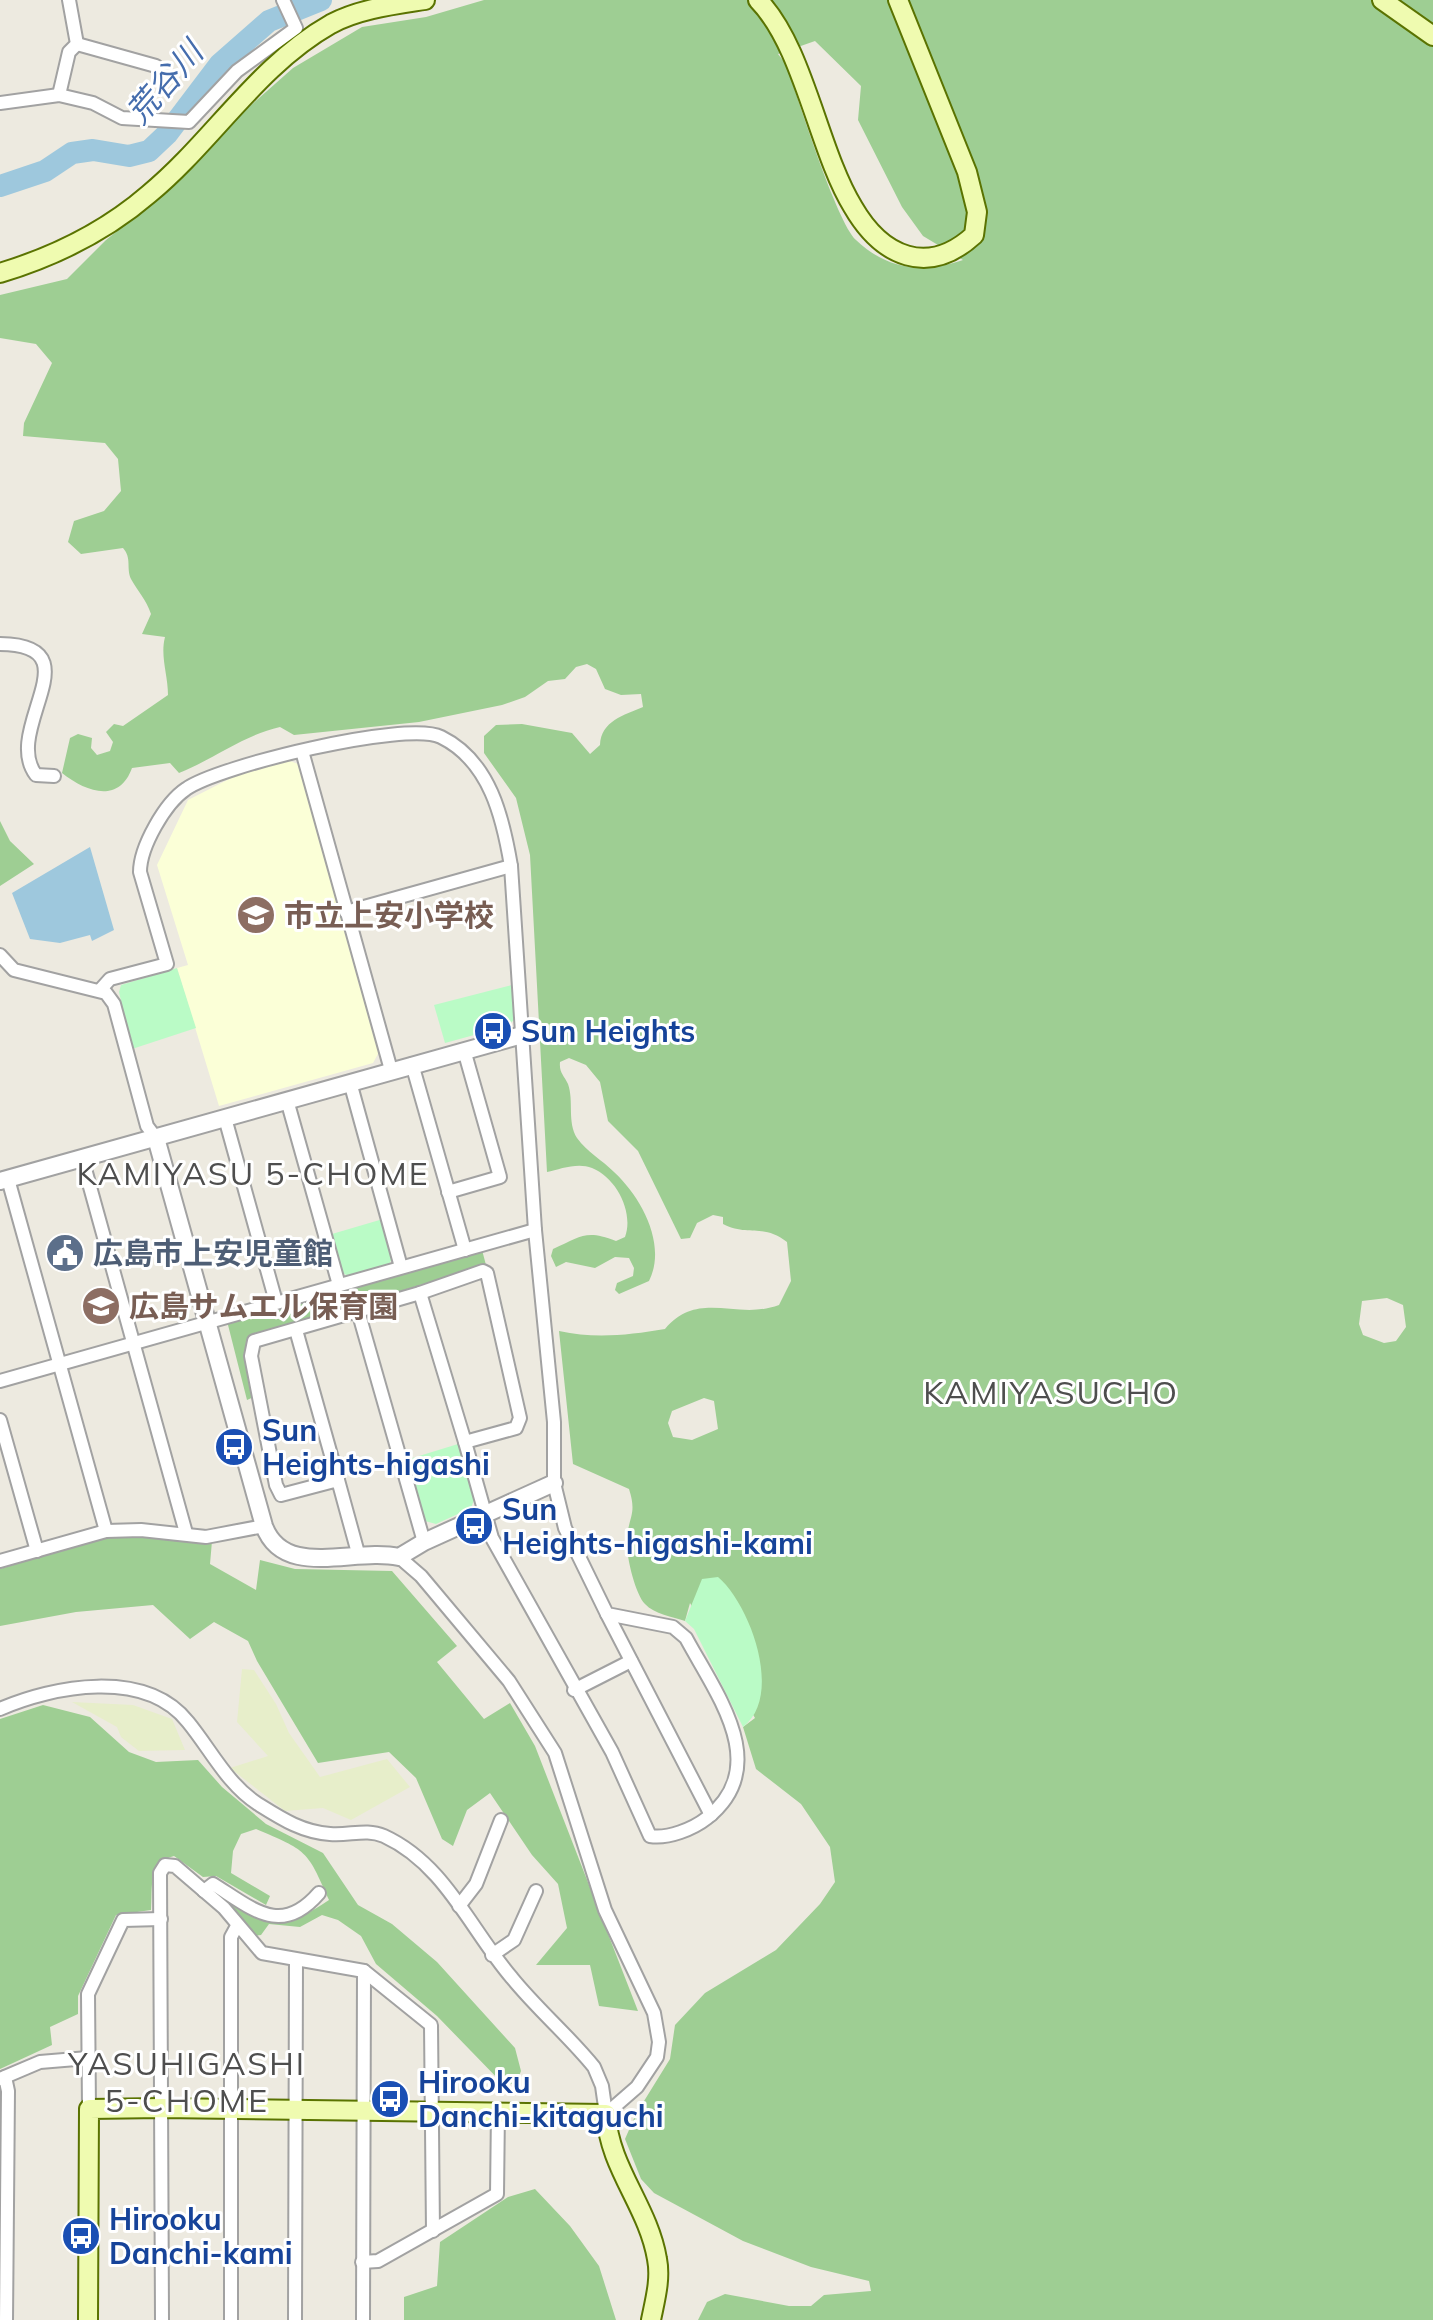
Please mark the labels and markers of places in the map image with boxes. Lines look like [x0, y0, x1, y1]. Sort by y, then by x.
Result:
school or university icon: 市立上安小学校 [235, 894, 277, 936]
place label: 市立上安小学校 [284, 896, 494, 934]
bus stop icon: Sun Heights [472, 1010, 514, 1052]
place label: Sun Heights [521, 1012, 695, 1050]
public building icon: 広島市上安児童館 [44, 1232, 86, 1274]
place label: 広島市上安児童館 [93, 1234, 333, 1272]
school or university icon: 広島サムエル保育園 [80, 1285, 122, 1327]
place label: 広島サムエル保育園 [129, 1287, 398, 1325]
place label: Sun Heights-higashi [262, 1411, 490, 1483]
bus stop icon: Sun Heights-higashi [213, 1426, 255, 1468]
place label: Sun Heights-higashi-kami [502, 1490, 813, 1562]
bus stop icon: Sun Heights-higashi-kami [453, 1505, 495, 1547]
place label: Hirooku Danchi-kitaguchi [418, 2063, 664, 2135]
bus stop icon: Hirooku Danchi-kitaguchi [369, 2078, 411, 2120]
place label: Hirooku Danchi-kami [109, 2200, 293, 2272]
bus stop icon: Hirooku Danchi-kami [60, 2215, 102, 2257]

